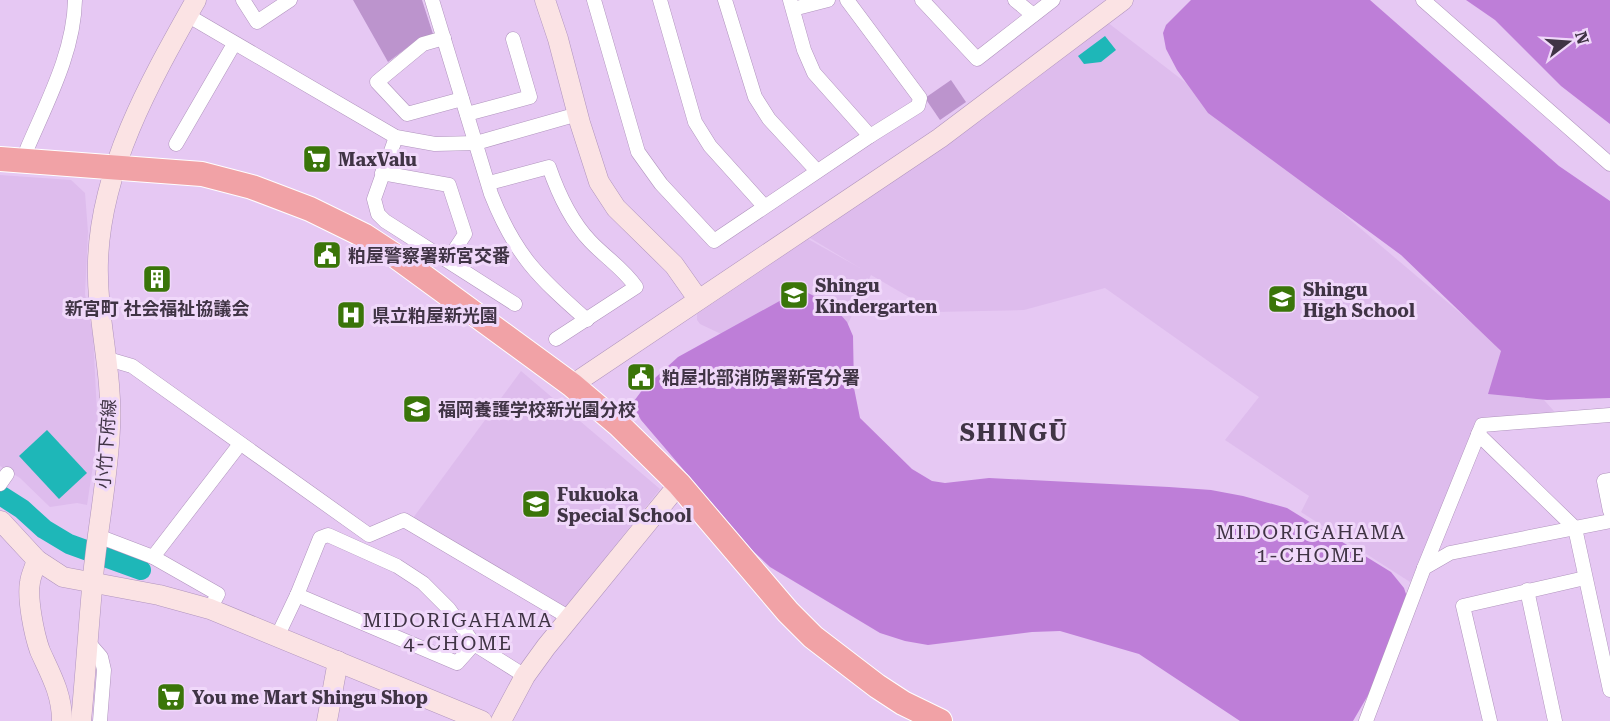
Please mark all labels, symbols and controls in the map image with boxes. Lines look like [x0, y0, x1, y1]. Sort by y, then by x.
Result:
north arrow [1538, 12, 1598, 72]
text: N [1571, 29, 1593, 46]
supermarket icon: MaxValu [301, 143, 333, 175]
place label: MaxValu [338, 149, 417, 170]
public building icon: 粕屋警察署新宮交番 [311, 239, 343, 271]
place label: 粕屋警察署新宮交番 [348, 245, 510, 266]
building icon: 新宮町 社会福祉協議会 [141, 263, 173, 295]
place label: Shingu Kindergarten [815, 275, 937, 317]
school or university icon: Shingu Kindergarten [778, 279, 810, 311]
place label: Shingu High School [1303, 279, 1415, 321]
school or university icon: Shingu High School [1266, 283, 1298, 315]
place label: 新宮町 社会福祉協議会 [65, 298, 249, 319]
hospital icon: 県立粕屋新光園 [335, 299, 367, 331]
place label: 県立粕屋新光園 [372, 305, 498, 326]
public building icon: 粕屋北部消防署新宮分署 [625, 361, 657, 393]
place label: 粕屋北部消防署新宮分署 [662, 367, 860, 388]
school or university icon: 福岡養護学校新光園分校 [401, 393, 433, 425]
street label: 小竹下府線 [92, 398, 120, 490]
place label: 福岡養護学校新光園分校 [438, 399, 636, 420]
district label: SHINGŪ [960, 419, 1068, 447]
place label: Fukuoka Special School [557, 484, 692, 526]
school or university icon: Fukuoka Special School [520, 488, 552, 520]
district label: MIDORIGAHAMA 1-CHOME [1216, 520, 1406, 567]
district label: MIDORIGAHAMA 4-CHOME [363, 608, 553, 655]
supermarket icon: You me Mart Shingu Shop [155, 681, 187, 713]
place label: You me Mart Shingu Shop [192, 687, 428, 708]

